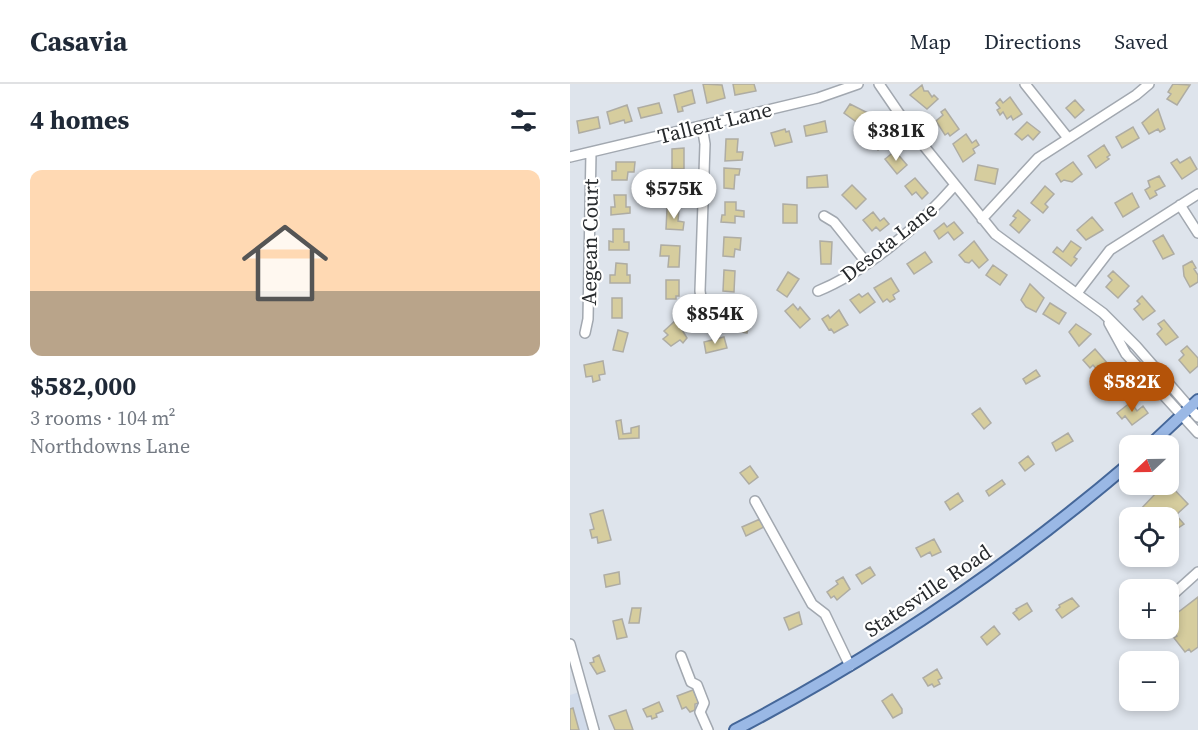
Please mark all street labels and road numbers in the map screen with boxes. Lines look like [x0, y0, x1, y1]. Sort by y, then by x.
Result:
street label: Tallent Lane [655, 94, 775, 151]
street label: Aegean Court [574, 178, 605, 306]
street label: Desota Lane [834, 195, 943, 288]
street label: Statesville Road [859, 537, 997, 644]

